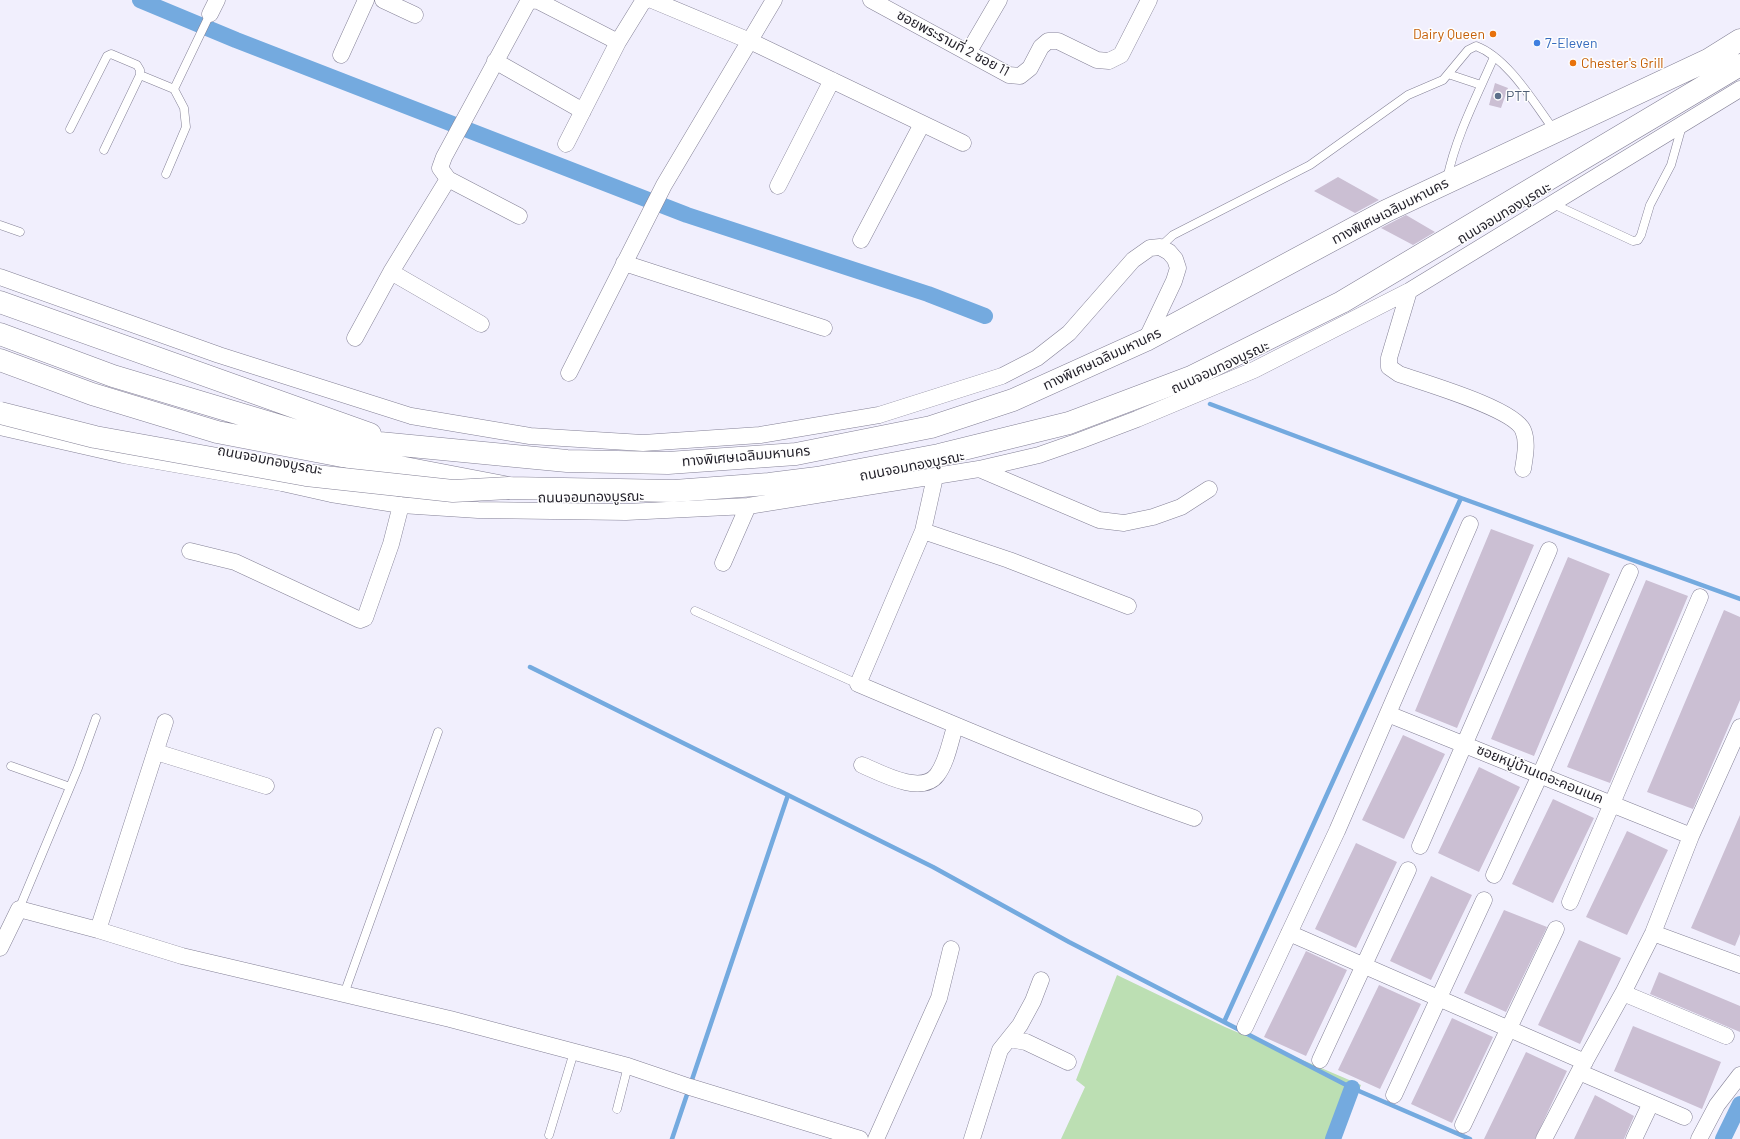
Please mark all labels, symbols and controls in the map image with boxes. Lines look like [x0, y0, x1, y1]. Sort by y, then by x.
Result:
street label: ซอยพระรามที่ 2 ซอย 11 [894, 6, 1012, 80]
place label: Dairy Queen [1413, 26, 1485, 42]
marker: Dairy Queen [1488, 29, 1498, 39]
place label: 7-Eleven [1545, 35, 1598, 51]
marker: 7-Eleven [1532, 38, 1542, 48]
place label: Chester's Grill [1581, 55, 1664, 71]
marker: Chester's Grill [1568, 58, 1578, 68]
place label: PTT [1506, 88, 1530, 104]
marker: PTT [1493, 91, 1503, 101]
street label: ทางพิเศษเฉลิมมหานคร [1329, 174, 1451, 248]
street label: ถนนจอมทองบูรณะ [1454, 178, 1554, 248]
street label: ทางพิเศษเฉลิมมหานคร [1040, 324, 1164, 394]
street label: ถนนจอมทองบูรณะ [1168, 337, 1272, 397]
street label: ถนนจอมทองบูรณะ [216, 442, 324, 478]
street label: ทางพิเศษเฉลิมมหานคร [681, 442, 811, 470]
street label: ถนนจอมทองบูรณะ [858, 448, 966, 484]
street label: ถนนจอมทองบูรณะ [538, 488, 644, 506]
street label: ซอยหมู่บ้านเดอะคอนเนค [1474, 741, 1606, 807]

